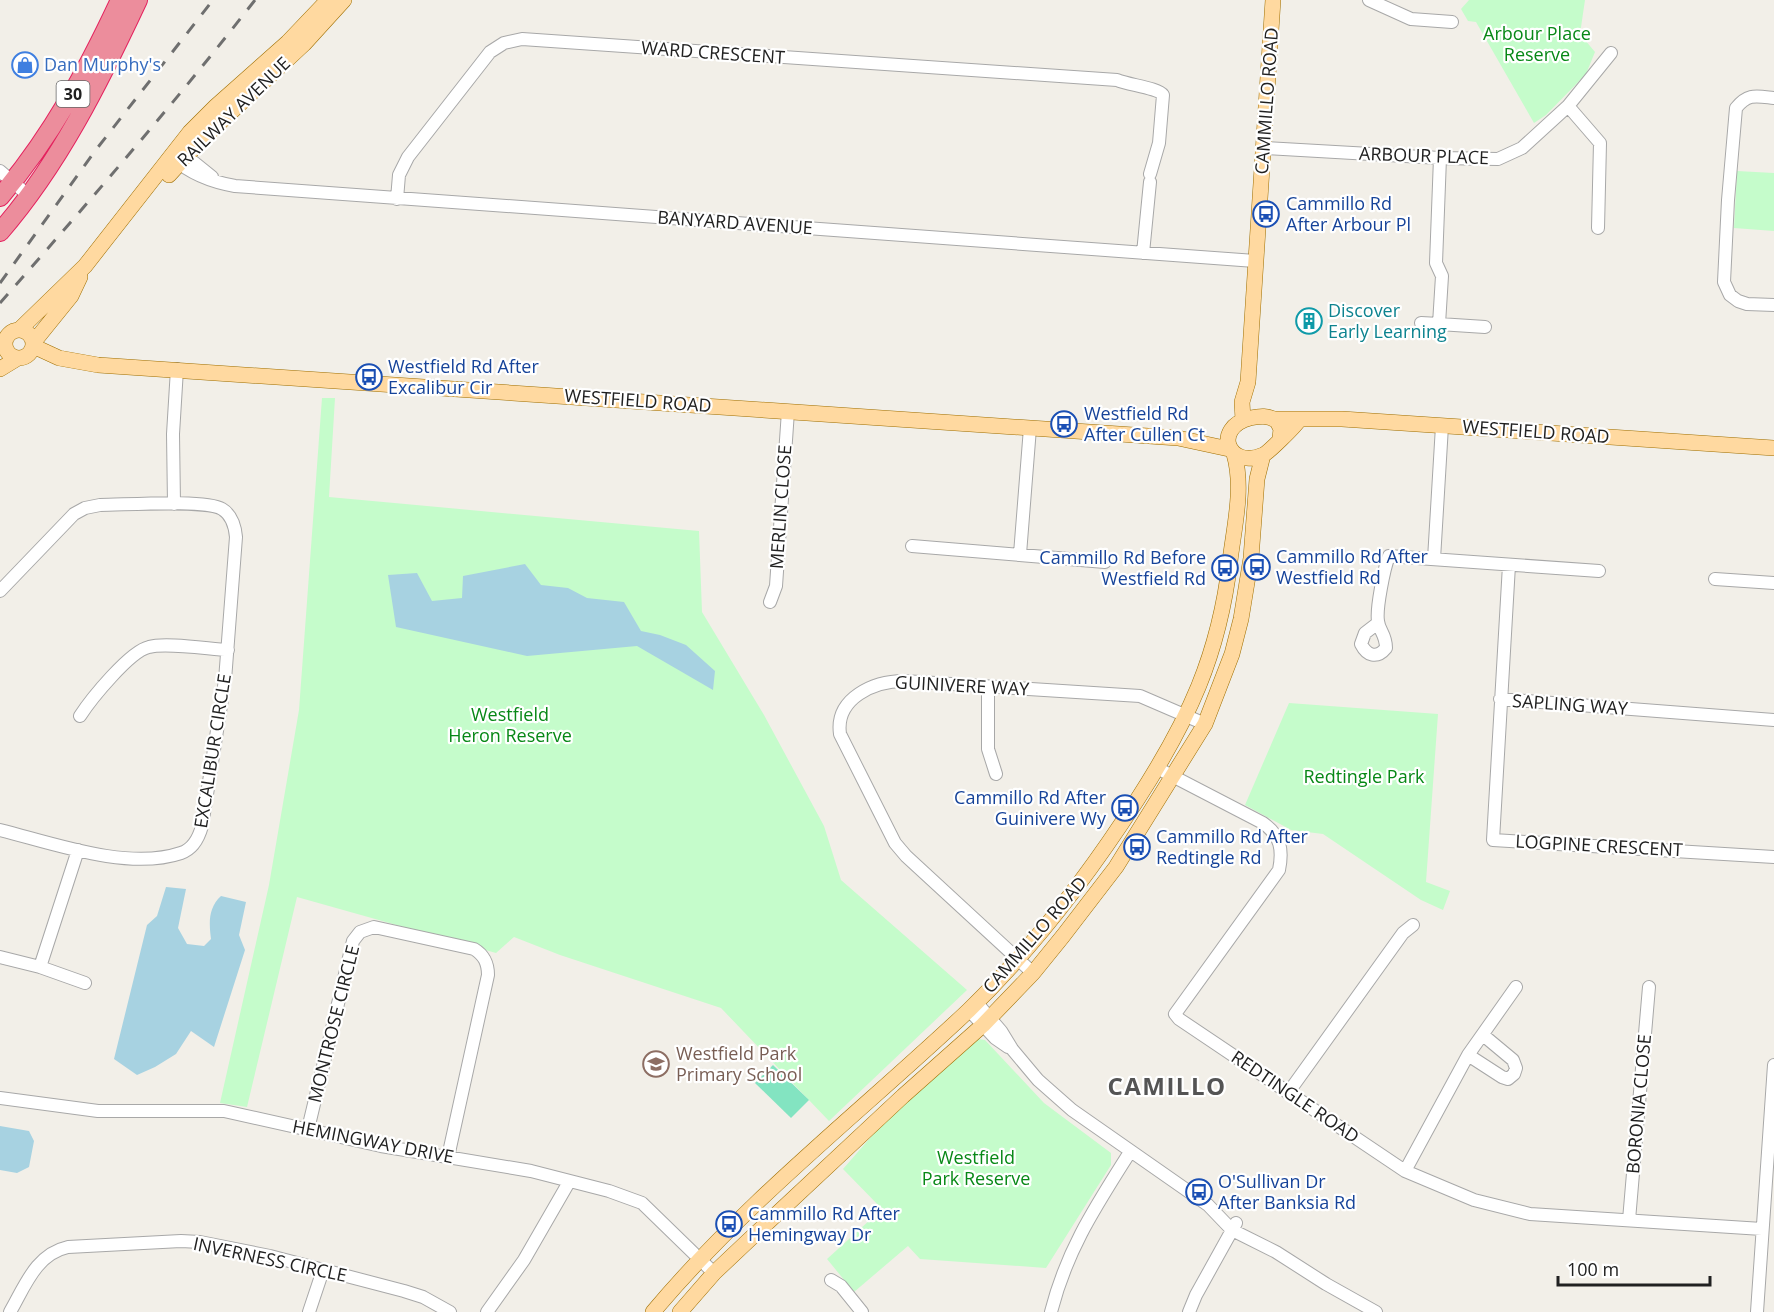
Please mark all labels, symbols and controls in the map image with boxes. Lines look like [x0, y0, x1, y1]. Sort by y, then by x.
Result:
park label: Arbour Place Reserve [1483, 21, 1591, 66]
street label: CAMMILLO ROAD [1249, 27, 1283, 175]
street label: WARD CRESCENT [640, 35, 786, 69]
shop icon: Dan Murphy's [10, 50, 40, 80]
street label: RAILWAY AVENUE [172, 51, 295, 171]
place label: Dan Murphy's [44, 52, 161, 76]
road number: 30 [56, 81, 90, 107]
street label: ARBOUR PLACE [1359, 141, 1489, 169]
place label: Cammillo Rd After Arbour Pl [1286, 191, 1411, 236]
bus stop icon: Cammillo Rd After Arbour Pl [1251, 199, 1281, 229]
street label: BANYARD AVENUE [657, 205, 814, 239]
place label: Discover Early Learning [1328, 298, 1447, 343]
building icon: Discover Early Learning [1294, 306, 1324, 336]
place label: Westfield Rd After Excalibur Cir [388, 354, 539, 399]
bus stop icon: Westfield Rd After Excalibur Cir [354, 362, 384, 392]
street label: WESTFIELD ROAD [564, 383, 712, 417]
place label: Westfield Rd After Cullen Ct [1084, 401, 1205, 446]
bus stop icon: Westfield Rd After Cullen Ct [1049, 409, 1079, 439]
street label: WESTFIELD ROAD [1462, 414, 1610, 448]
street label: MERLIN CLOSE [764, 444, 796, 570]
place label: Cammillo Rd After Westfield Rd [1276, 544, 1429, 589]
place label: Cammillo Rd Before Westfield Rd [1039, 545, 1206, 590]
bus stop icon: Cammillo Rd After Westfield Rd [1242, 552, 1272, 582]
bus stop icon: Cammillo Rd Before Westfield Rd [1210, 553, 1240, 583]
street label: GUINIVERE WAY [894, 670, 1031, 701]
street label: EXCALIBUR CIRCLE [188, 672, 236, 830]
street label: SAPLING WAY [1511, 688, 1630, 720]
park label: Westfield Heron Reserve [448, 702, 572, 747]
park label: Redtingle Park [1304, 764, 1425, 788]
place label: Cammillo Rd After Guinivere Wy [954, 785, 1107, 830]
bus stop icon: Cammillo Rd After Guinivere Wy [1110, 793, 1140, 823]
place label: Cammillo Rd After Redtingle Rd [1156, 824, 1309, 869]
street label: LOGPINE CRESCENT [1515, 829, 1683, 861]
bus stop icon: Cammillo Rd After Redtingle Rd [1122, 832, 1152, 862]
street label: CAMMILLO ROAD [977, 871, 1092, 998]
street label: MONTROSE CIRCLE [302, 942, 364, 1105]
street label: BORONIA CLOSE [1620, 1033, 1656, 1175]
place label: Westfield Park Primary School [676, 1041, 802, 1086]
street label: REDTINGLE ROAD [1227, 1044, 1364, 1148]
school or university icon: Westfield Park Primary School [641, 1049, 671, 1079]
district label: CAMILLO [1107, 1069, 1227, 1102]
street label: HEMINGWAY DRIVE [290, 1114, 456, 1168]
park label: Westfield Park Reserve [922, 1145, 1030, 1190]
place label: O'Sullivan Dr After Banksia Rd [1218, 1169, 1356, 1214]
bus stop icon: O'Sullivan Dr After Banksia Rd [1184, 1177, 1214, 1207]
place label: Cammillo Rd After Hemingway Dr [748, 1201, 901, 1246]
bus stop icon: Cammillo Rd After Hemingway Dr [714, 1209, 744, 1239]
street label: INVERNESS CIRCLE [191, 1231, 349, 1287]
scale bar [1558, 1249, 1710, 1287]
text: 100 m [1567, 1257, 1619, 1281]

